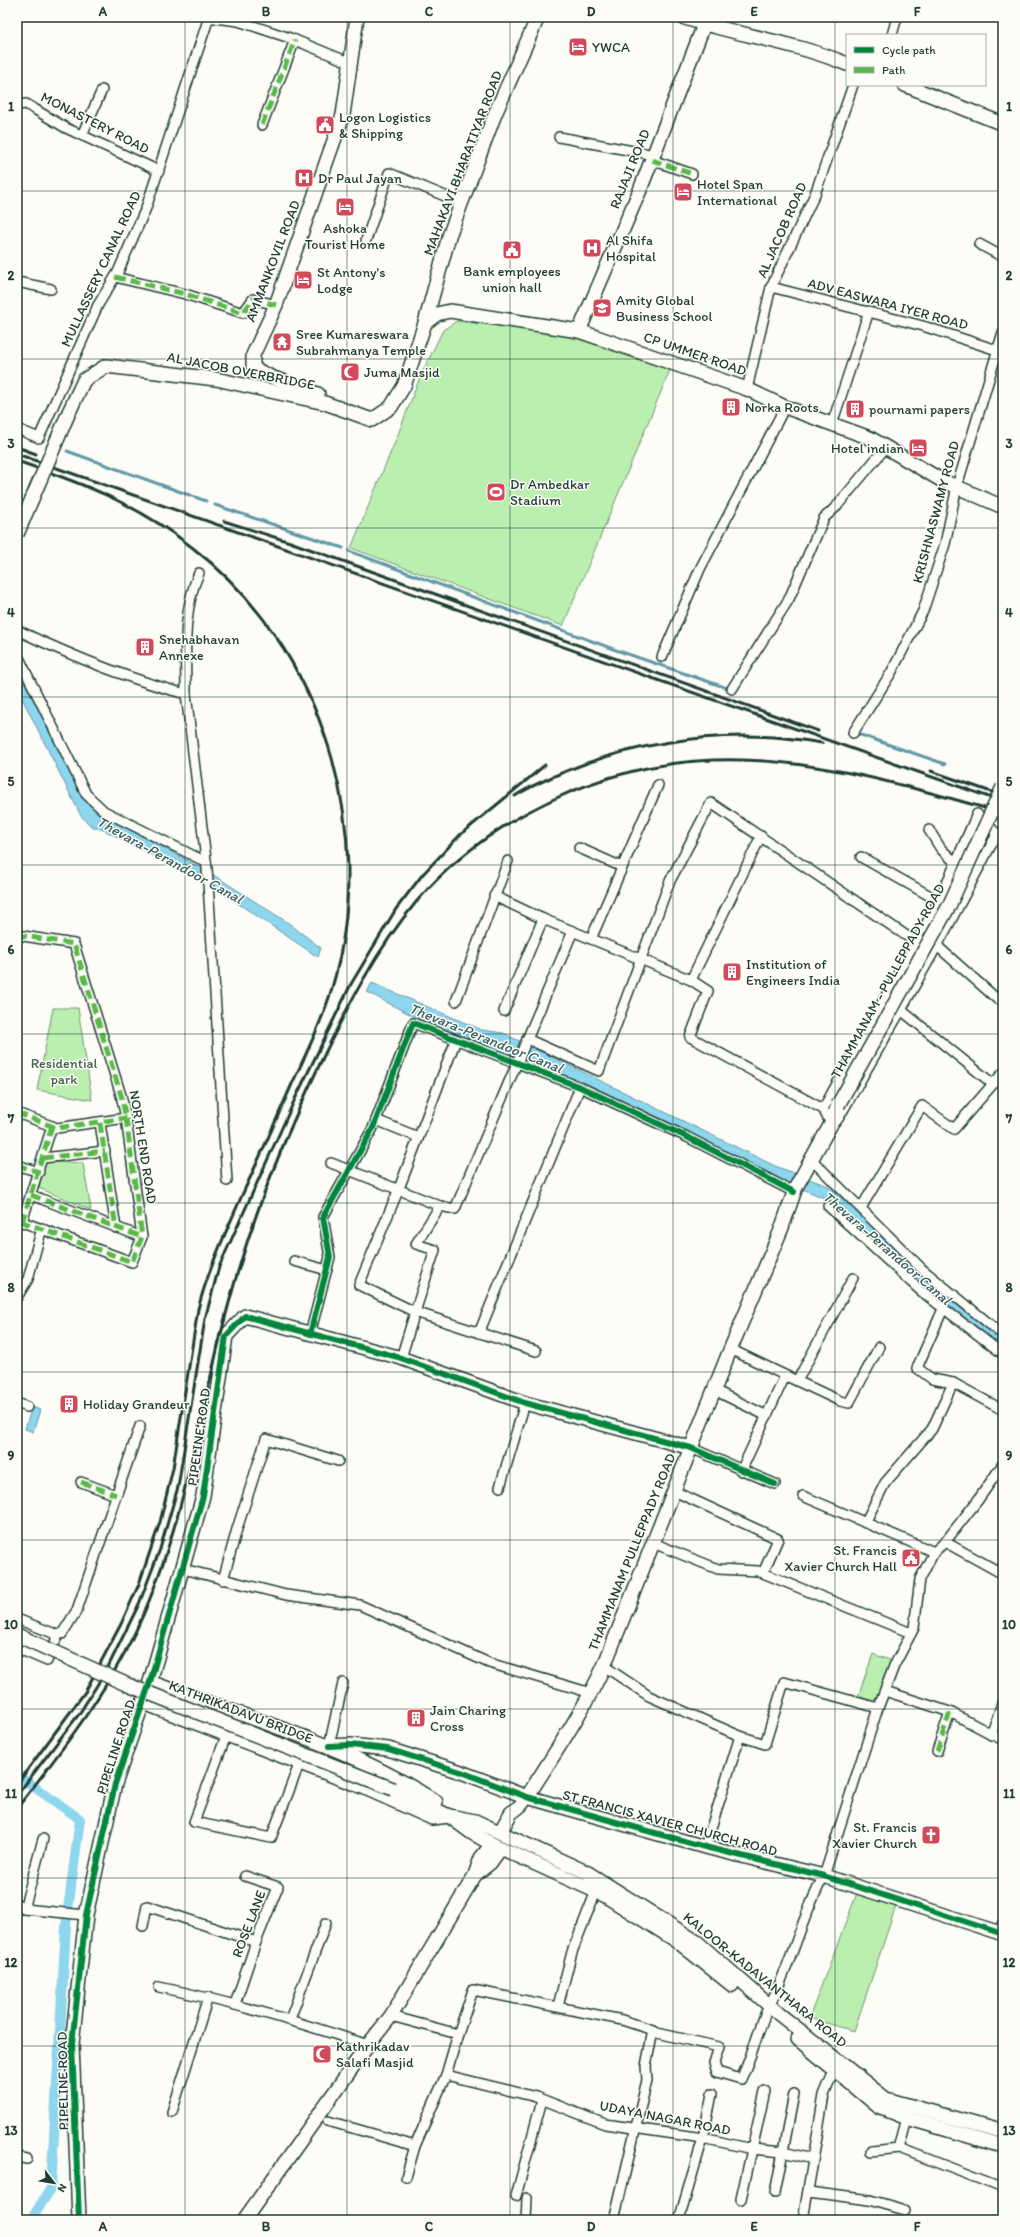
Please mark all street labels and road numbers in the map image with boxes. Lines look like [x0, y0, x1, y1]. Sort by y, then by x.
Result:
street label: MAHAKAVI BHARATIYAR ROAD [420, 68, 506, 258]
street label: MONASTERY ROAD [38, 88, 152, 158]
street label: RAJAJI ROAD [606, 127, 654, 211]
street label: AL JACOB ROAD [753, 180, 811, 280]
street label: MULLASSERY CANAL ROAD [57, 188, 145, 350]
street label: AMMANKOVIL ROAD [242, 198, 304, 324]
street label: ADV EASWARA IYER ROAD [806, 274, 970, 334]
street label: CP UMMER ROAD [641, 328, 749, 380]
street label: AL JACOB OVERBRIDGE [166, 348, 317, 394]
street label: KRISHNASWAMY ROAD [909, 439, 963, 585]
street label: THAMMANAM - PULLEPPADY ROAD [827, 881, 949, 1081]
street label: NORTH END ROAD [126, 1089, 160, 1205]
street label: PIPELINE ROAD [184, 1387, 214, 1487]
street label: THAMMANAM PULLEPPADY ROAD [585, 1451, 679, 1653]
street label: KATHRIKADAVU BRIDGE [167, 1677, 316, 1747]
street label: PIPELINE ROAD [93, 1697, 139, 1797]
street label: ST FRANCIS XAVIER CHURCH ROAD [561, 1786, 779, 1860]
street label: ROSE LANE [228, 1888, 270, 1960]
street label: KALOOR-KADAVANTHARA ROAD [680, 1909, 850, 2051]
street label: PIPELINE ROAD [54, 2032, 72, 2130]
street label: UDAYA NAGAR ROAD [598, 2097, 732, 2139]

